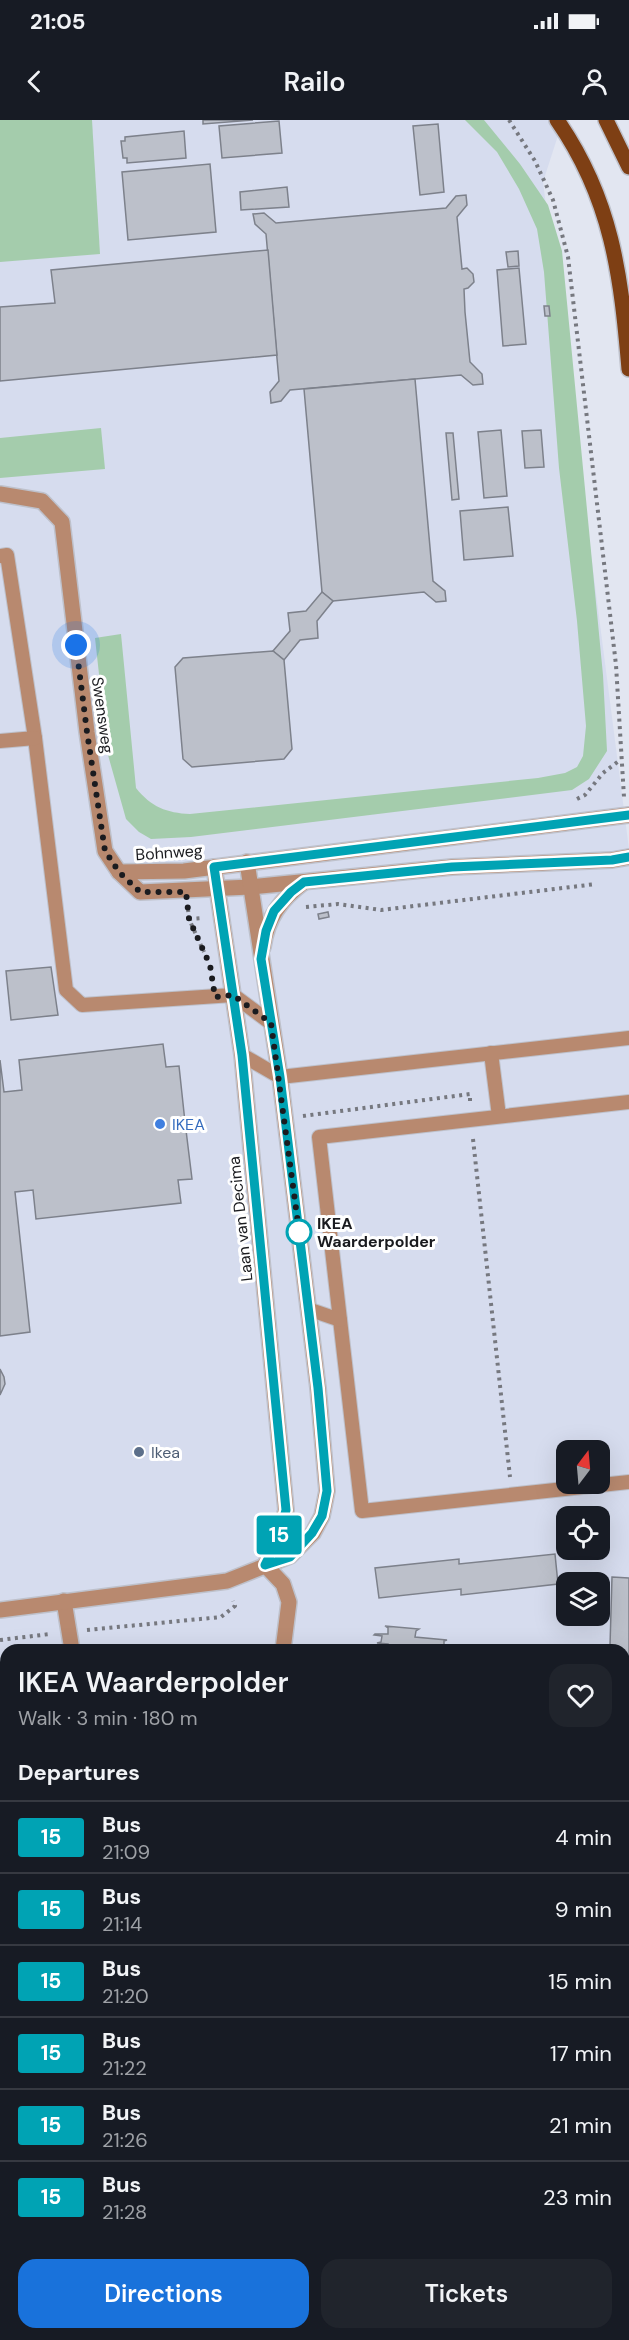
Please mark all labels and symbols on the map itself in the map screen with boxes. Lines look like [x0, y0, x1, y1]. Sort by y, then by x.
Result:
your location [61, 630, 91, 660]
street label: Swensweg [87, 675, 118, 755]
street label: Bohnweg [135, 840, 203, 865]
place label: IKEA [172, 1114, 205, 1135]
marker: IKEA [153, 1117, 167, 1131]
street label: Laan van Decima [223, 1155, 257, 1282]
place label: IKEA Waarderpolder [317, 1213, 436, 1252]
marker: IKEA Waarderpolder [286, 1219, 312, 1245]
north arrow [556, 1440, 610, 1494]
place label: Ikea [151, 1442, 180, 1463]
marker: Ikea [132, 1445, 146, 1459]
line badge: 15 [252, 1516, 306, 1554]

